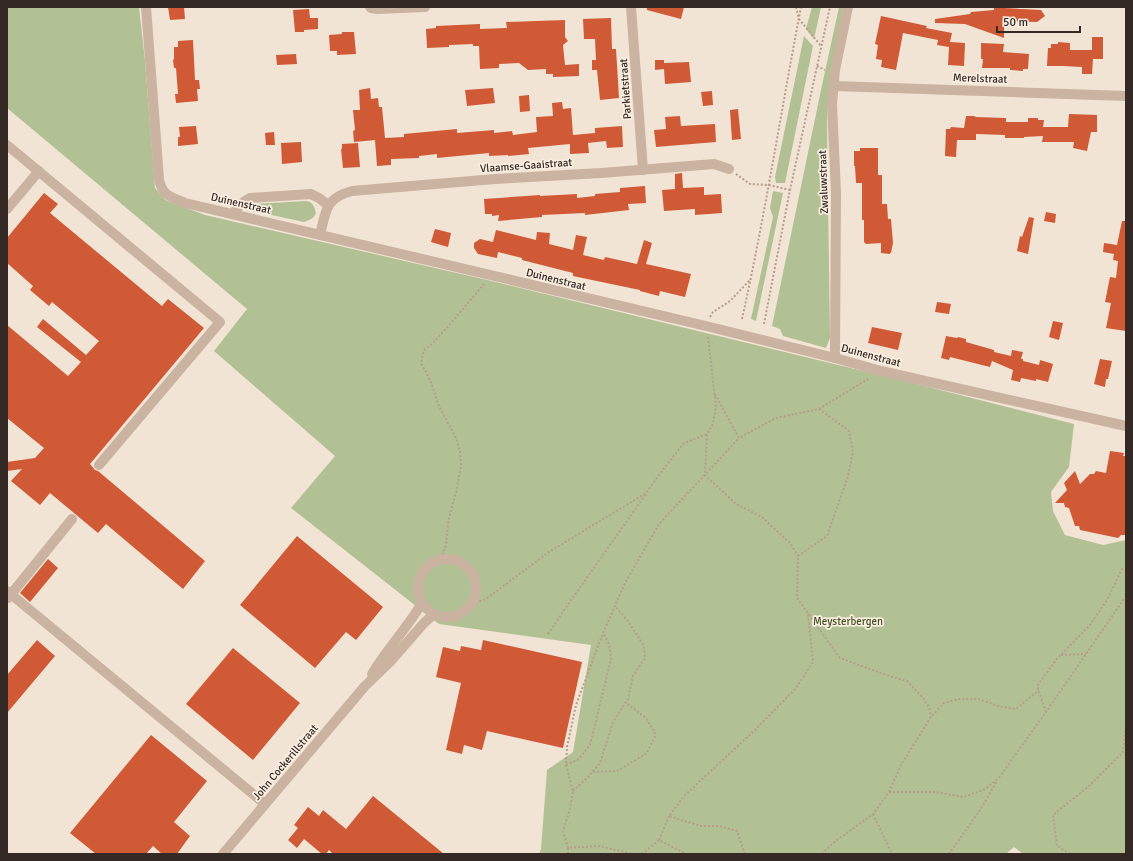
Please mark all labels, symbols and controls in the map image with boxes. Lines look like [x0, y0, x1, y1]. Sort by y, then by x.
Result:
scale bar [997, 8, 1080, 34]
text: 50 m [1003, 15, 1028, 30]
street label: Parkietstraat [617, 58, 634, 120]
street label: Merelstraat [953, 71, 1008, 86]
street label: Zwaluwstraat [816, 150, 831, 214]
street label: Vlaamse-Gaaistraat [479, 156, 573, 175]
street label: Duinenstraat [210, 190, 272, 217]
street label: Duinenstraat [525, 266, 587, 293]
street label: Duinenstraat [840, 341, 902, 370]
park label: Meysterbergen [813, 615, 883, 628]
street label: John Cockerillstraat [250, 722, 321, 803]

